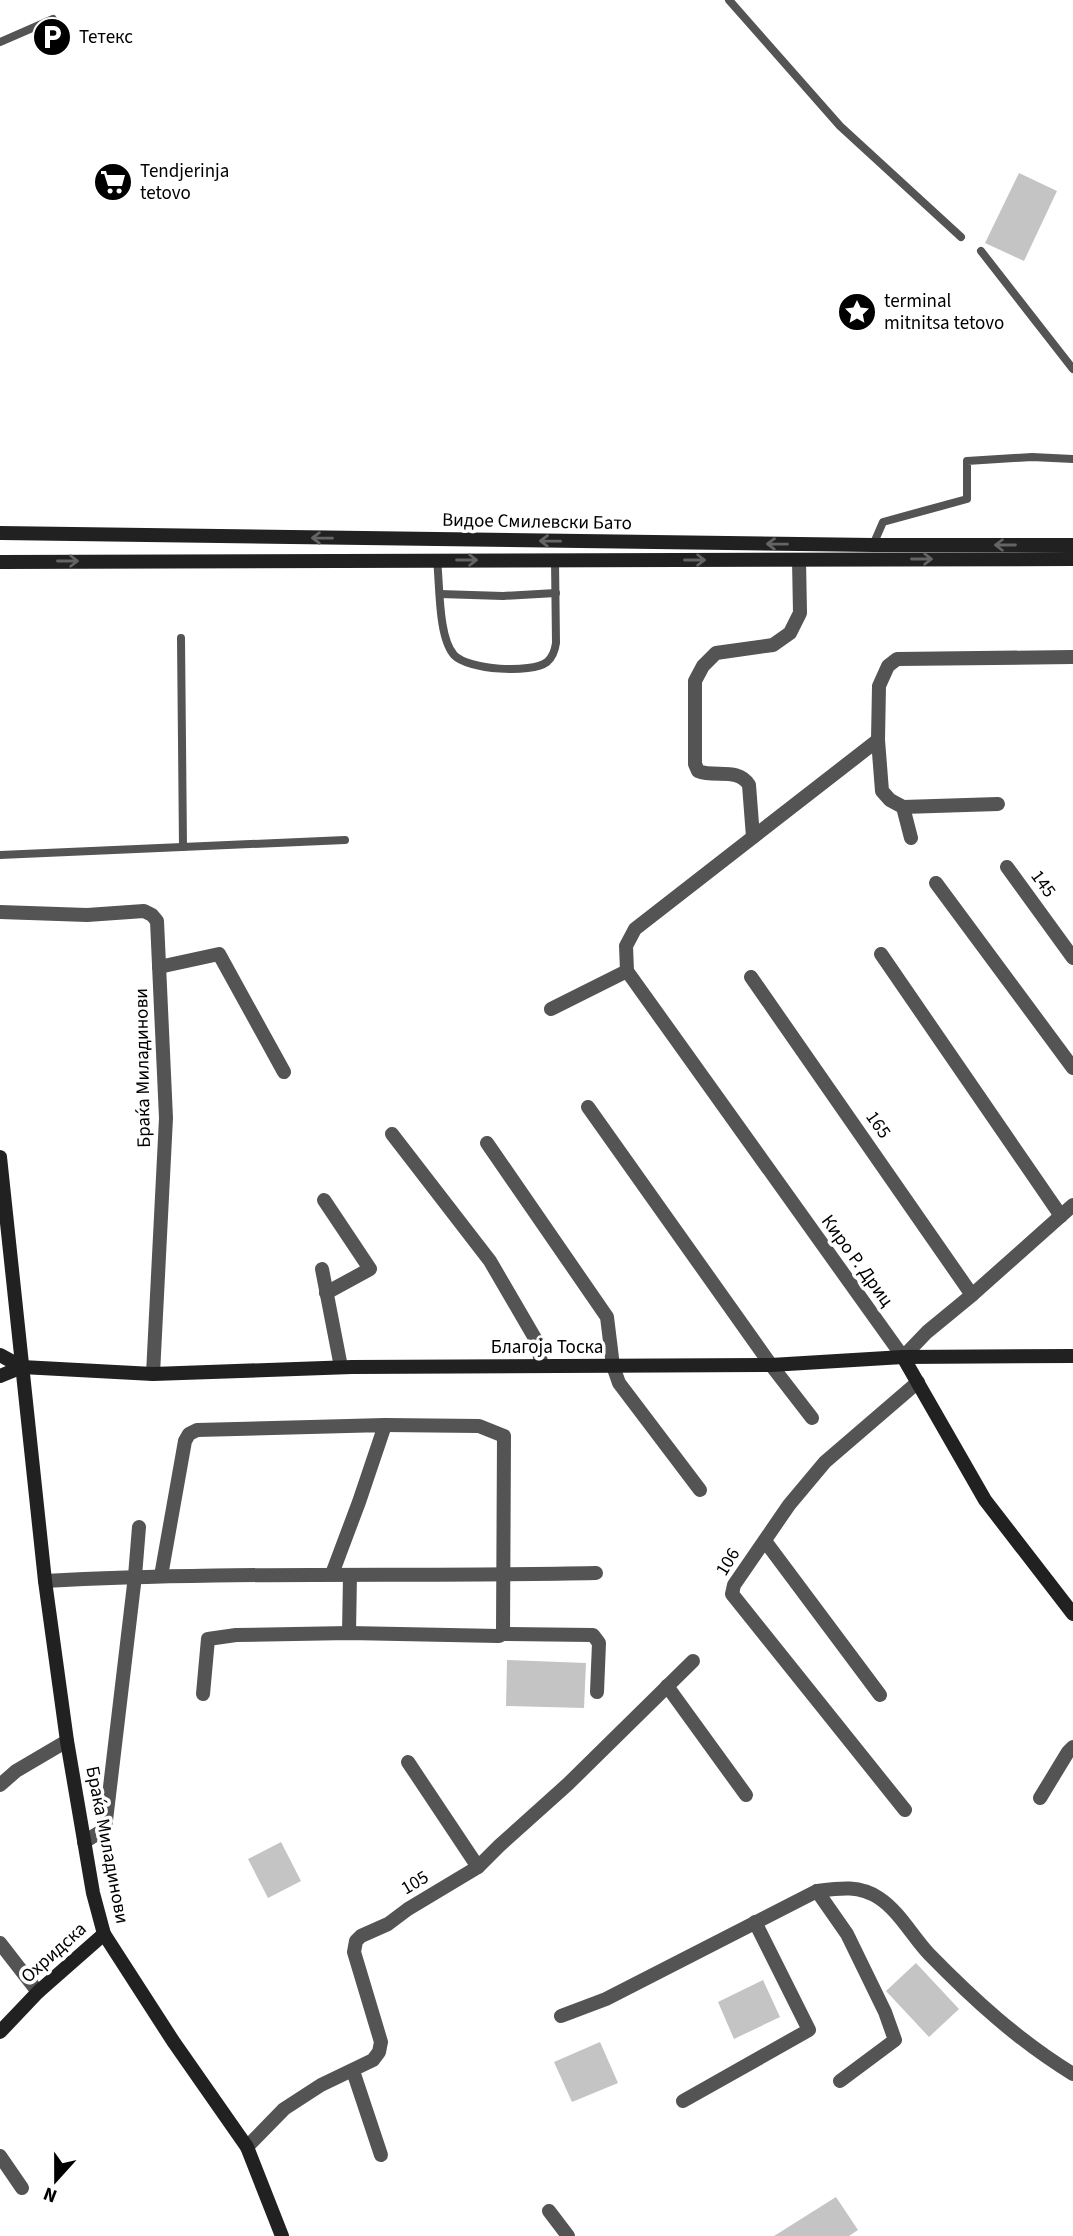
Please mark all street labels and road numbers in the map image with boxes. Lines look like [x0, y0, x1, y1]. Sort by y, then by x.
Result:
street label: Видое Смилевски Бато [442, 507, 632, 537]
street label: 145 [1024, 865, 1062, 903]
street label: Браќа Миладинови [128, 988, 158, 1148]
street label: 165 [859, 1106, 897, 1144]
street label: Киро Р. Дриц [814, 1209, 900, 1313]
street label: Благоја Тоска [491, 1334, 603, 1361]
street label: 106 [709, 1543, 747, 1581]
street label: Браќа Миладинови [78, 1764, 136, 1926]
street label: 105 [396, 1864, 434, 1902]
street label: Охридска [15, 1916, 93, 1990]

